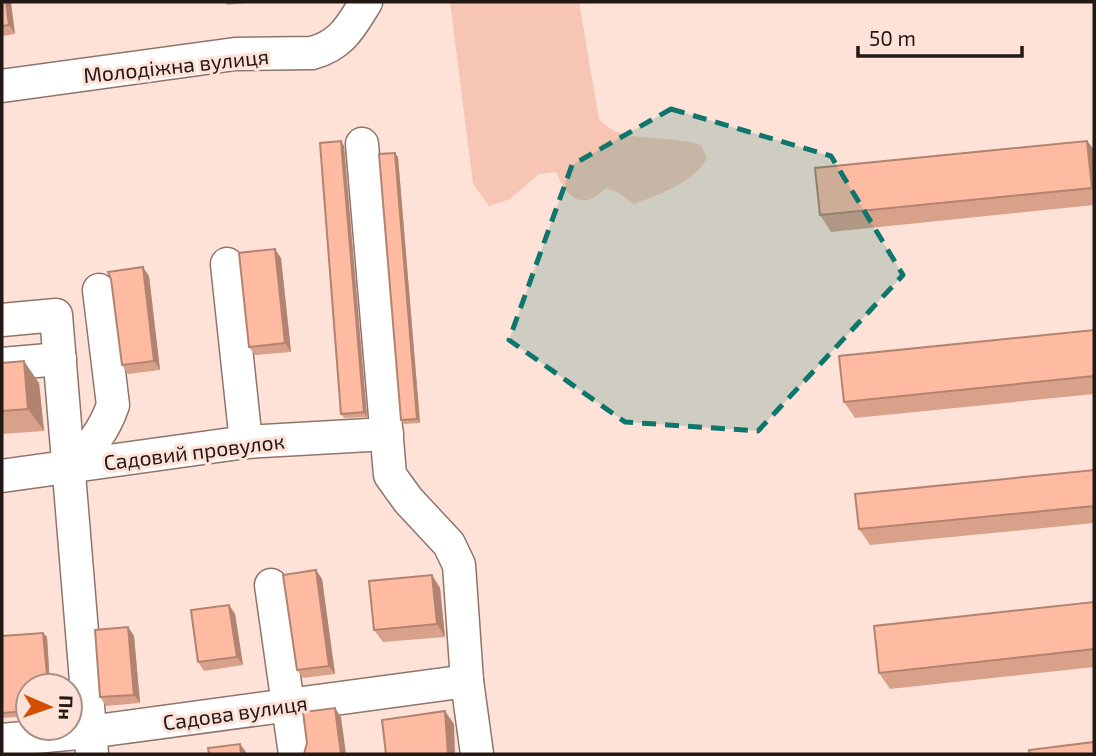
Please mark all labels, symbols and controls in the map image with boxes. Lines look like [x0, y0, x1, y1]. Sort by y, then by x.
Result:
scale bar [858, 14, 1023, 58]
text: 50 m [869, 25, 916, 50]
street label: Молодіжна вулиця [82, 43, 270, 88]
street label: Садовий провулок [102, 427, 286, 475]
north arrow [14, 672, 84, 742]
street label: Садова вулиця [161, 689, 309, 736]
text: Пн [55, 695, 78, 720]

